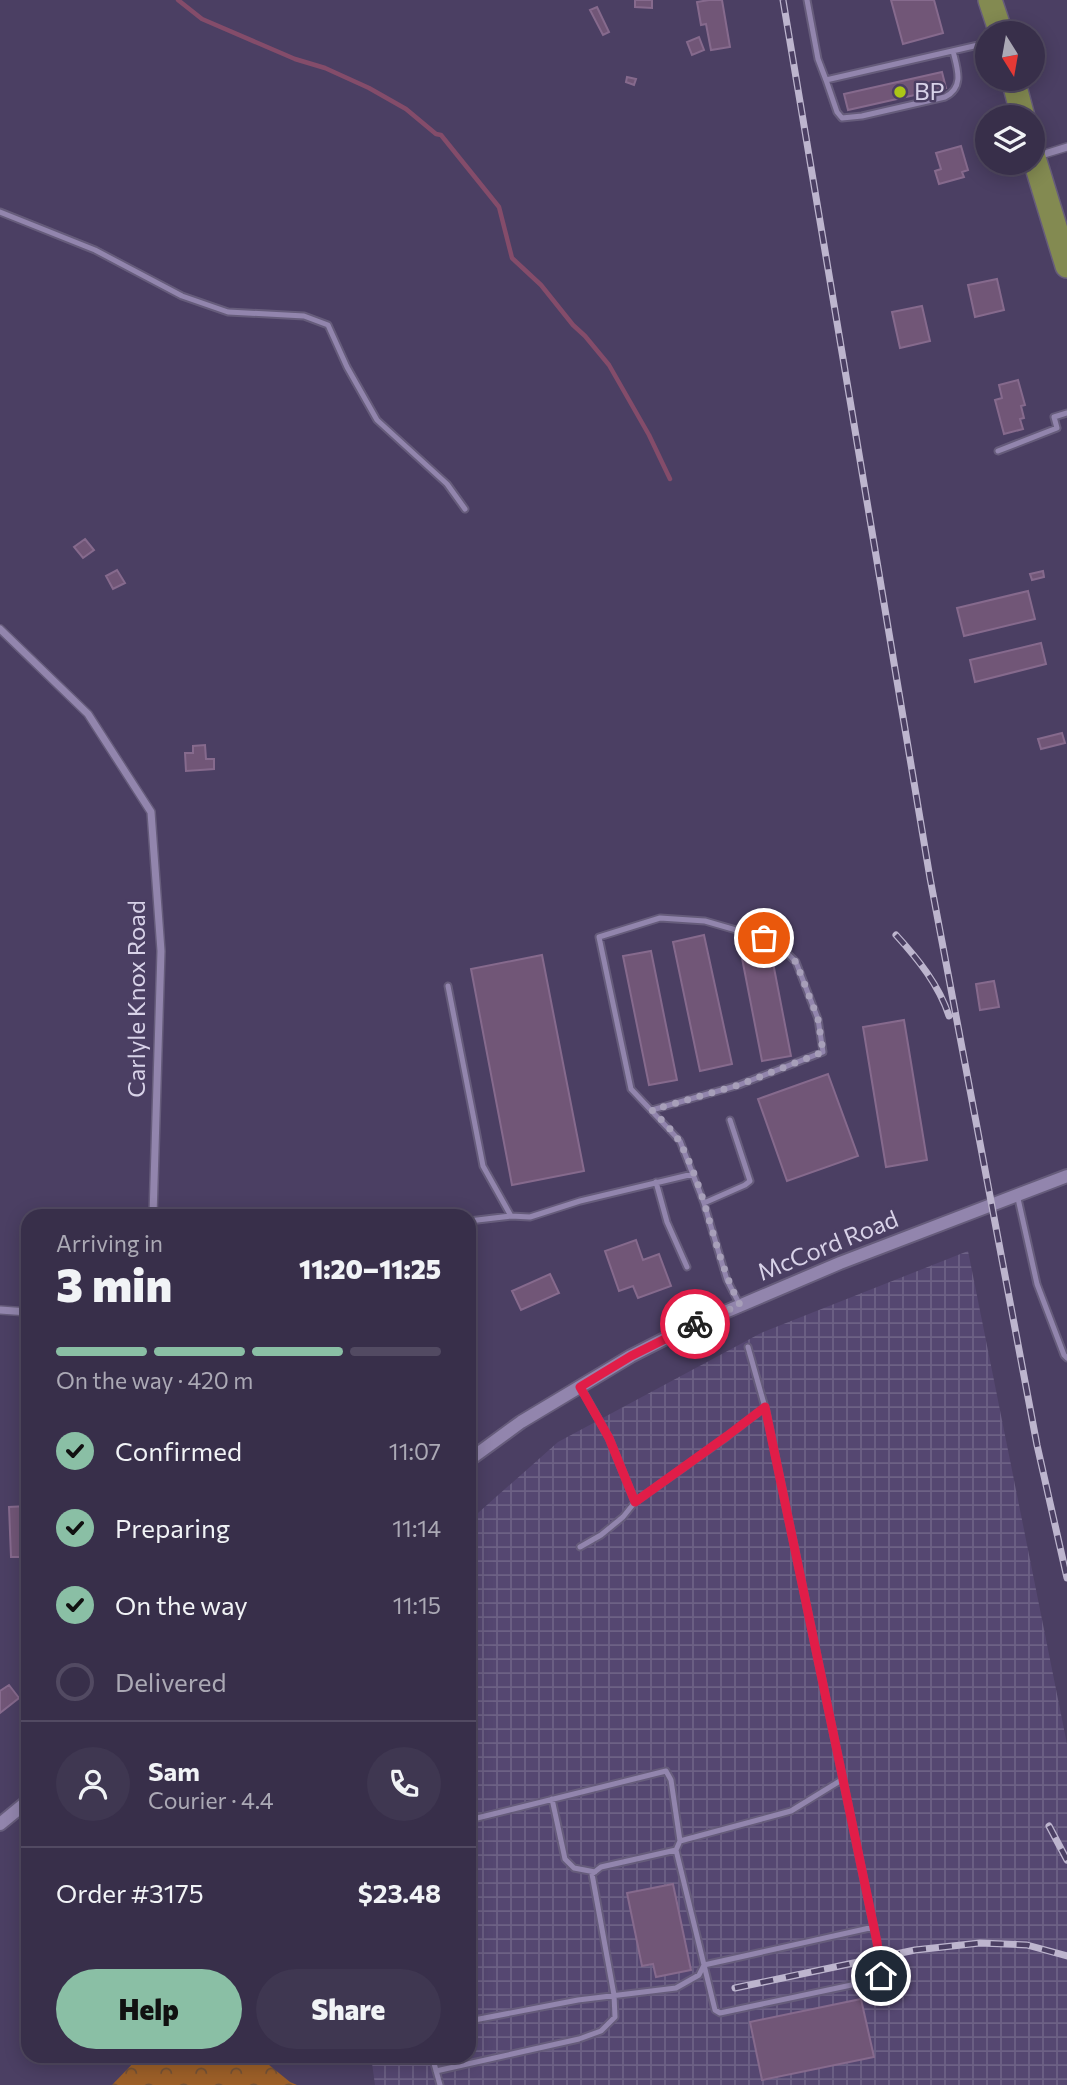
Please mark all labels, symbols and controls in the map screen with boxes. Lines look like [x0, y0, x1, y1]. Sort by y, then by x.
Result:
north arrow [975, 21, 1045, 91]
map controls [975, 21, 1045, 175]
place label: BP [914, 76, 945, 105]
marker: BP [892, 84, 908, 100]
button: layers [975, 105, 1045, 175]
street label: Carlyle Knox Road [121, 900, 150, 1098]
pin [734, 908, 794, 968]
icon: bag [745, 919, 783, 957]
street label: McCord Road [753, 1203, 902, 1286]
text: Arriving in [56, 1229, 163, 1257]
text: 11:20–11:25 [299, 1253, 441, 1284]
text: 3 min [56, 1255, 172, 1311]
courier [660, 1289, 730, 1359]
icon: bike [676, 1305, 714, 1343]
text: On the way · 420 m [56, 1366, 253, 1394]
icon: check [56, 1432, 94, 1470]
text: Confirmed [115, 1435, 242, 1466]
text: 11:07 [389, 1437, 441, 1465]
icon: check [56, 1509, 94, 1547]
text: Preparing [115, 1512, 230, 1543]
text: 11:14 [392, 1514, 441, 1542]
icon: check [56, 1586, 94, 1624]
text: On the way [115, 1589, 248, 1620]
text: 11:15 [393, 1591, 441, 1619]
text: Delivered [115, 1666, 226, 1697]
button: person [56, 1747, 130, 1821]
button: phone [367, 1747, 441, 1821]
text: Sam [148, 1755, 200, 1786]
text: Courier · 4.4 [148, 1786, 274, 1814]
text: Order #3175 [56, 1877, 204, 1908]
text: $23.48 [358, 1877, 441, 1908]
pin [851, 1946, 911, 2006]
icon: home [862, 1957, 900, 1995]
button: Help [56, 1969, 242, 2049]
button: Share [256, 1969, 441, 2049]

